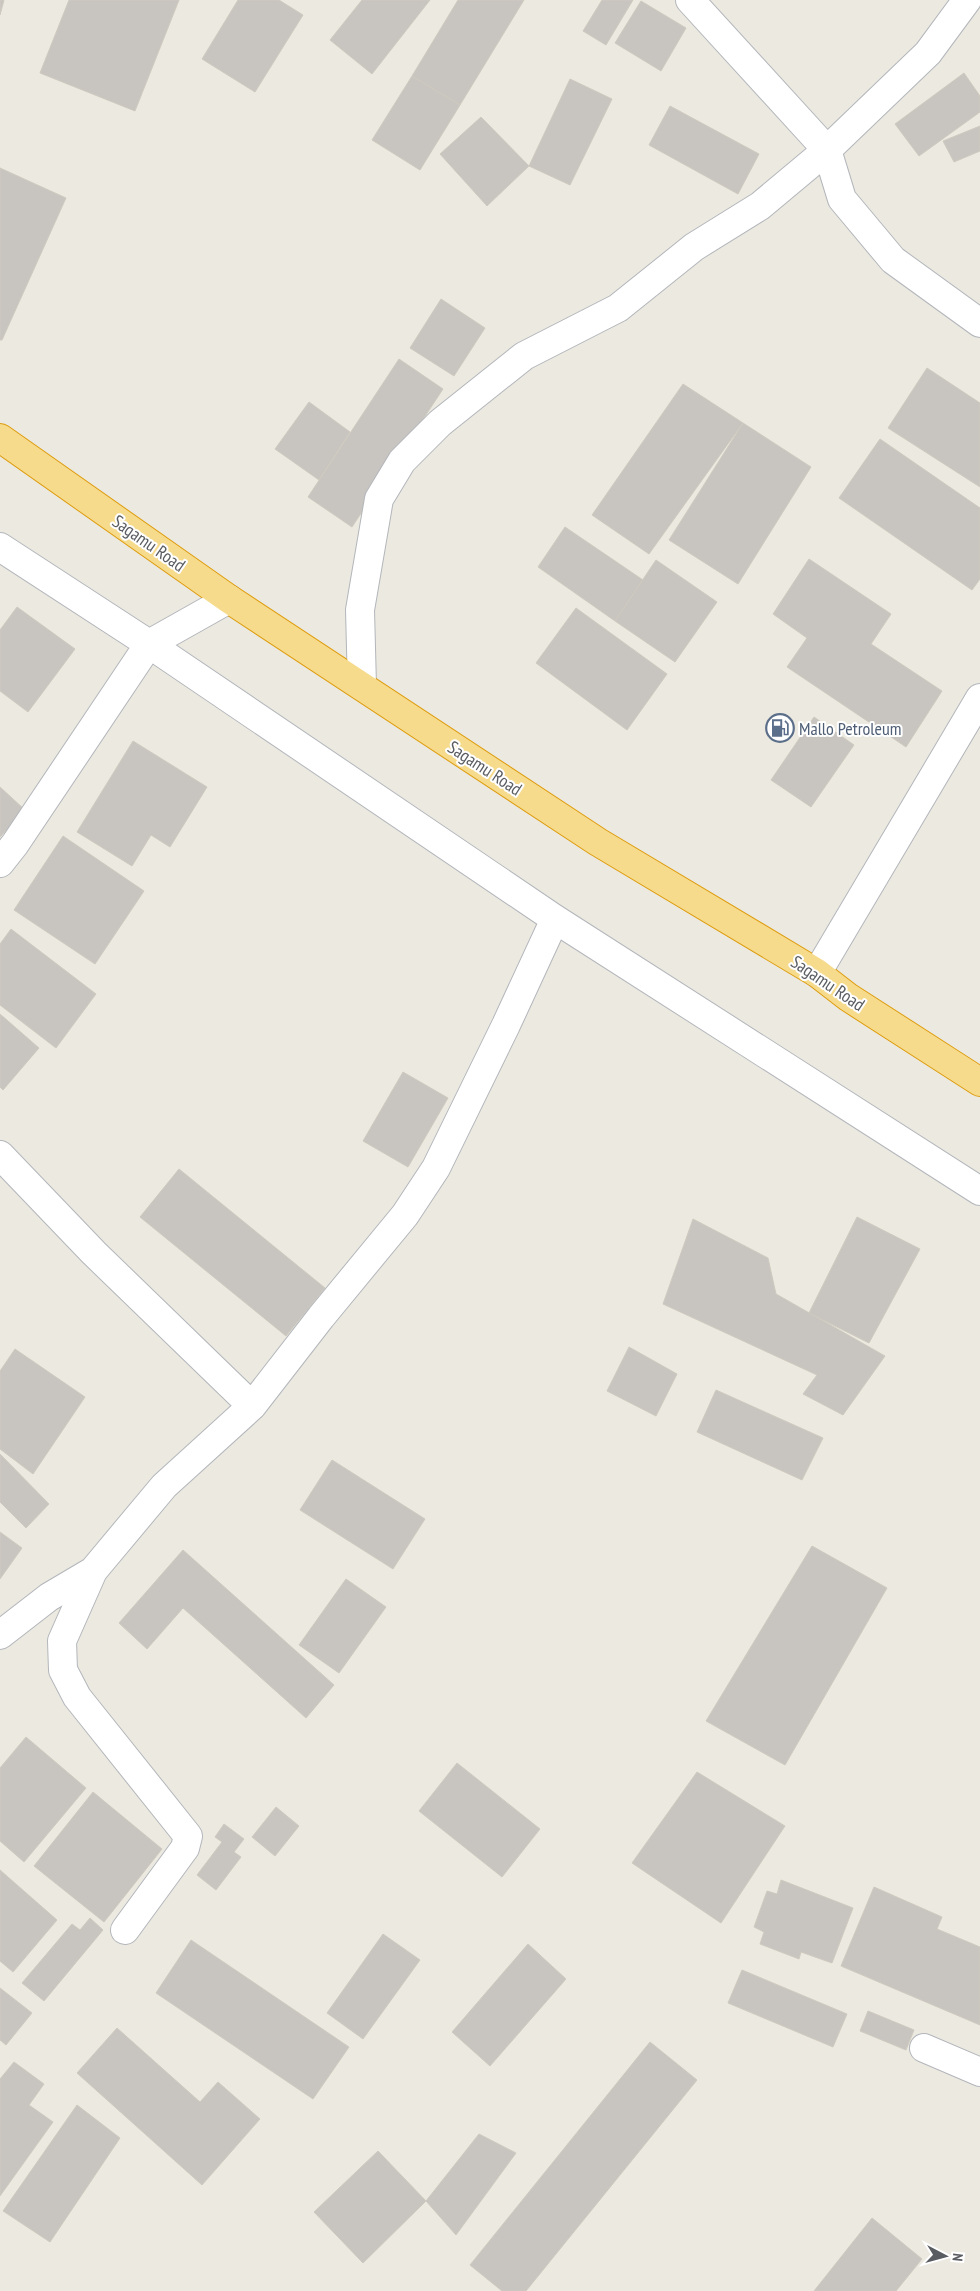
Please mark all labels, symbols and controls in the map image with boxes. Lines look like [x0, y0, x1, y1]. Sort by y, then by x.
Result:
street label: Sagamu Road [108, 510, 190, 576]
fuel station icon: Mallo Petroleum [765, 713, 795, 743]
place label: Mallo Petroleum [799, 717, 902, 740]
street label: Sagamu Road [444, 735, 526, 801]
street label: Sagamu Road [787, 950, 869, 1016]
north arrow [920, 2231, 970, 2281]
text: N [949, 2253, 967, 2262]

